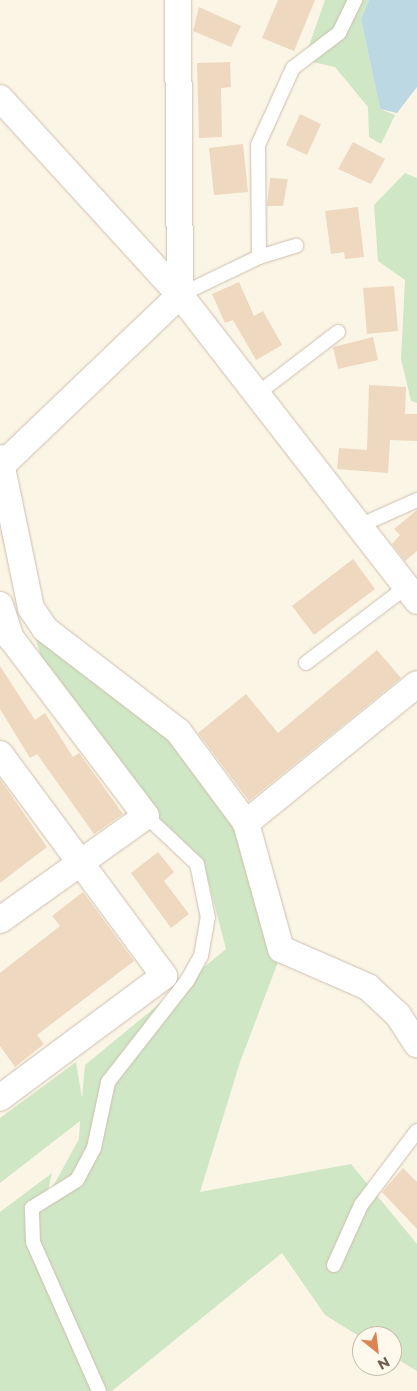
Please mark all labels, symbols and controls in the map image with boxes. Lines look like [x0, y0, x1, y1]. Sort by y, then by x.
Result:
north arrow [352, 1326, 402, 1376]
text: N [374, 1353, 393, 1374]

